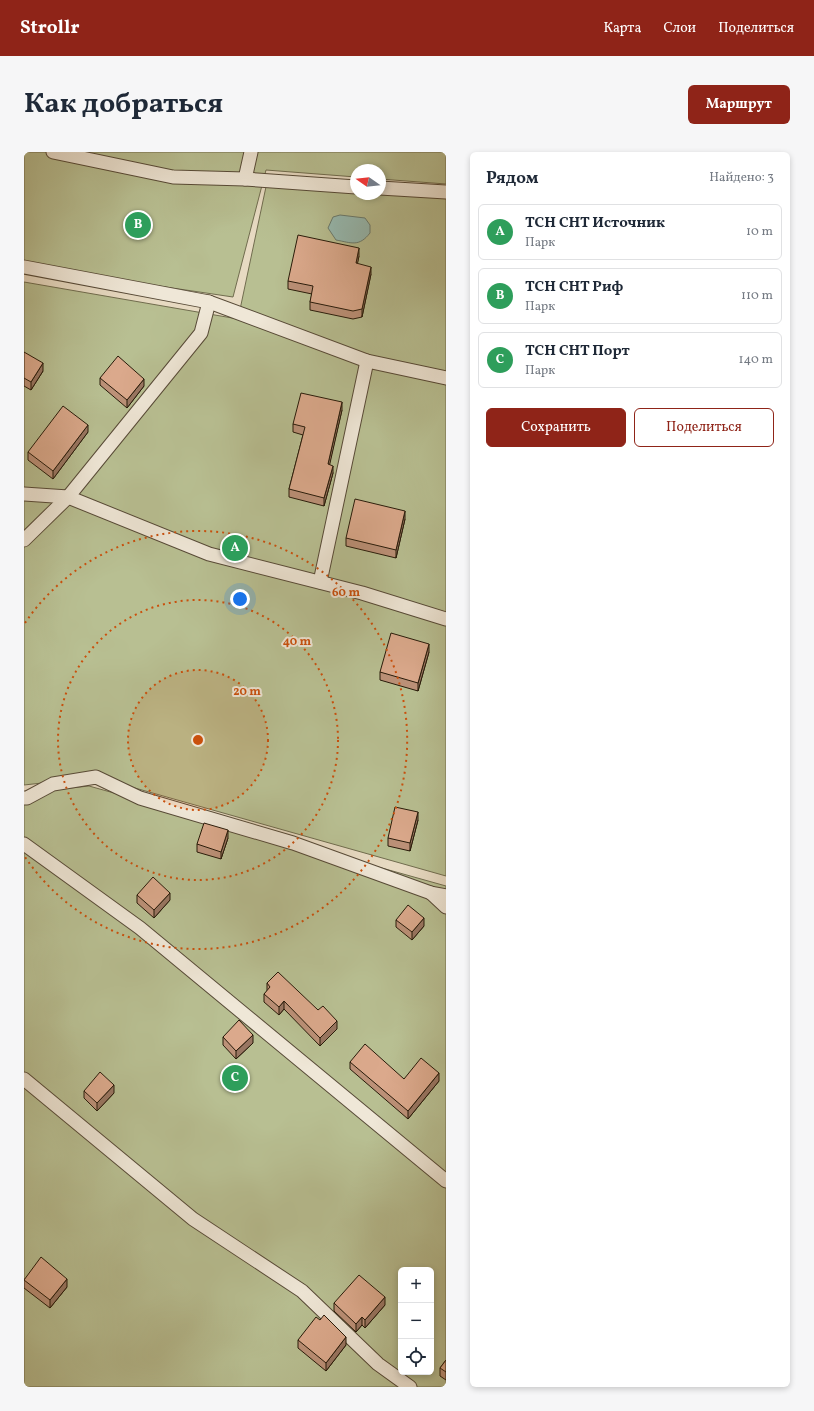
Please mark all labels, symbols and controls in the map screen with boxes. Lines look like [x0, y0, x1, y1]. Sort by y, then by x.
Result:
text: Strollr [20, 15, 80, 41]
text: Карта [603, 19, 641, 38]
text: Слои [663, 19, 696, 38]
text: Поделиться [718, 19, 794, 38]
text: Как добраться [24, 85, 223, 124]
button: Маршрут [688, 85, 790, 124]
north arrow [350, 164, 386, 200]
text: Рядом [486, 167, 539, 190]
text: Найдено: 3 [709, 169, 774, 187]
pin: B [125, 210, 151, 240]
text: ТСН СНТ Источник [525, 213, 665, 234]
text: A [495, 223, 505, 241]
text: 10 m [746, 223, 773, 241]
text: Парк [525, 234, 555, 252]
text: ТСН СНТ Риф [525, 277, 623, 298]
text: B [496, 287, 504, 305]
text: 110 m [741, 287, 773, 305]
text: Парк [525, 298, 555, 316]
text: ТСН СНТ Порт [525, 341, 630, 362]
text: C [496, 351, 504, 369]
text: 140 m [739, 351, 773, 369]
text: Парк [525, 362, 555, 380]
button: Сохранить [486, 408, 626, 447]
button: Поделиться [634, 408, 774, 447]
pin: A [222, 533, 248, 563]
text: 60 m [332, 585, 360, 601]
your location [230, 589, 250, 609]
text: 40 m [283, 634, 312, 650]
text: 20 m [233, 684, 261, 700]
centre of rings [191, 733, 205, 747]
pin: C [222, 1063, 248, 1093]
map controls [398, 1267, 434, 1375]
button: + [398, 1267, 434, 1303]
button: − [398, 1303, 434, 1339]
button: locate [398, 1339, 434, 1375]

